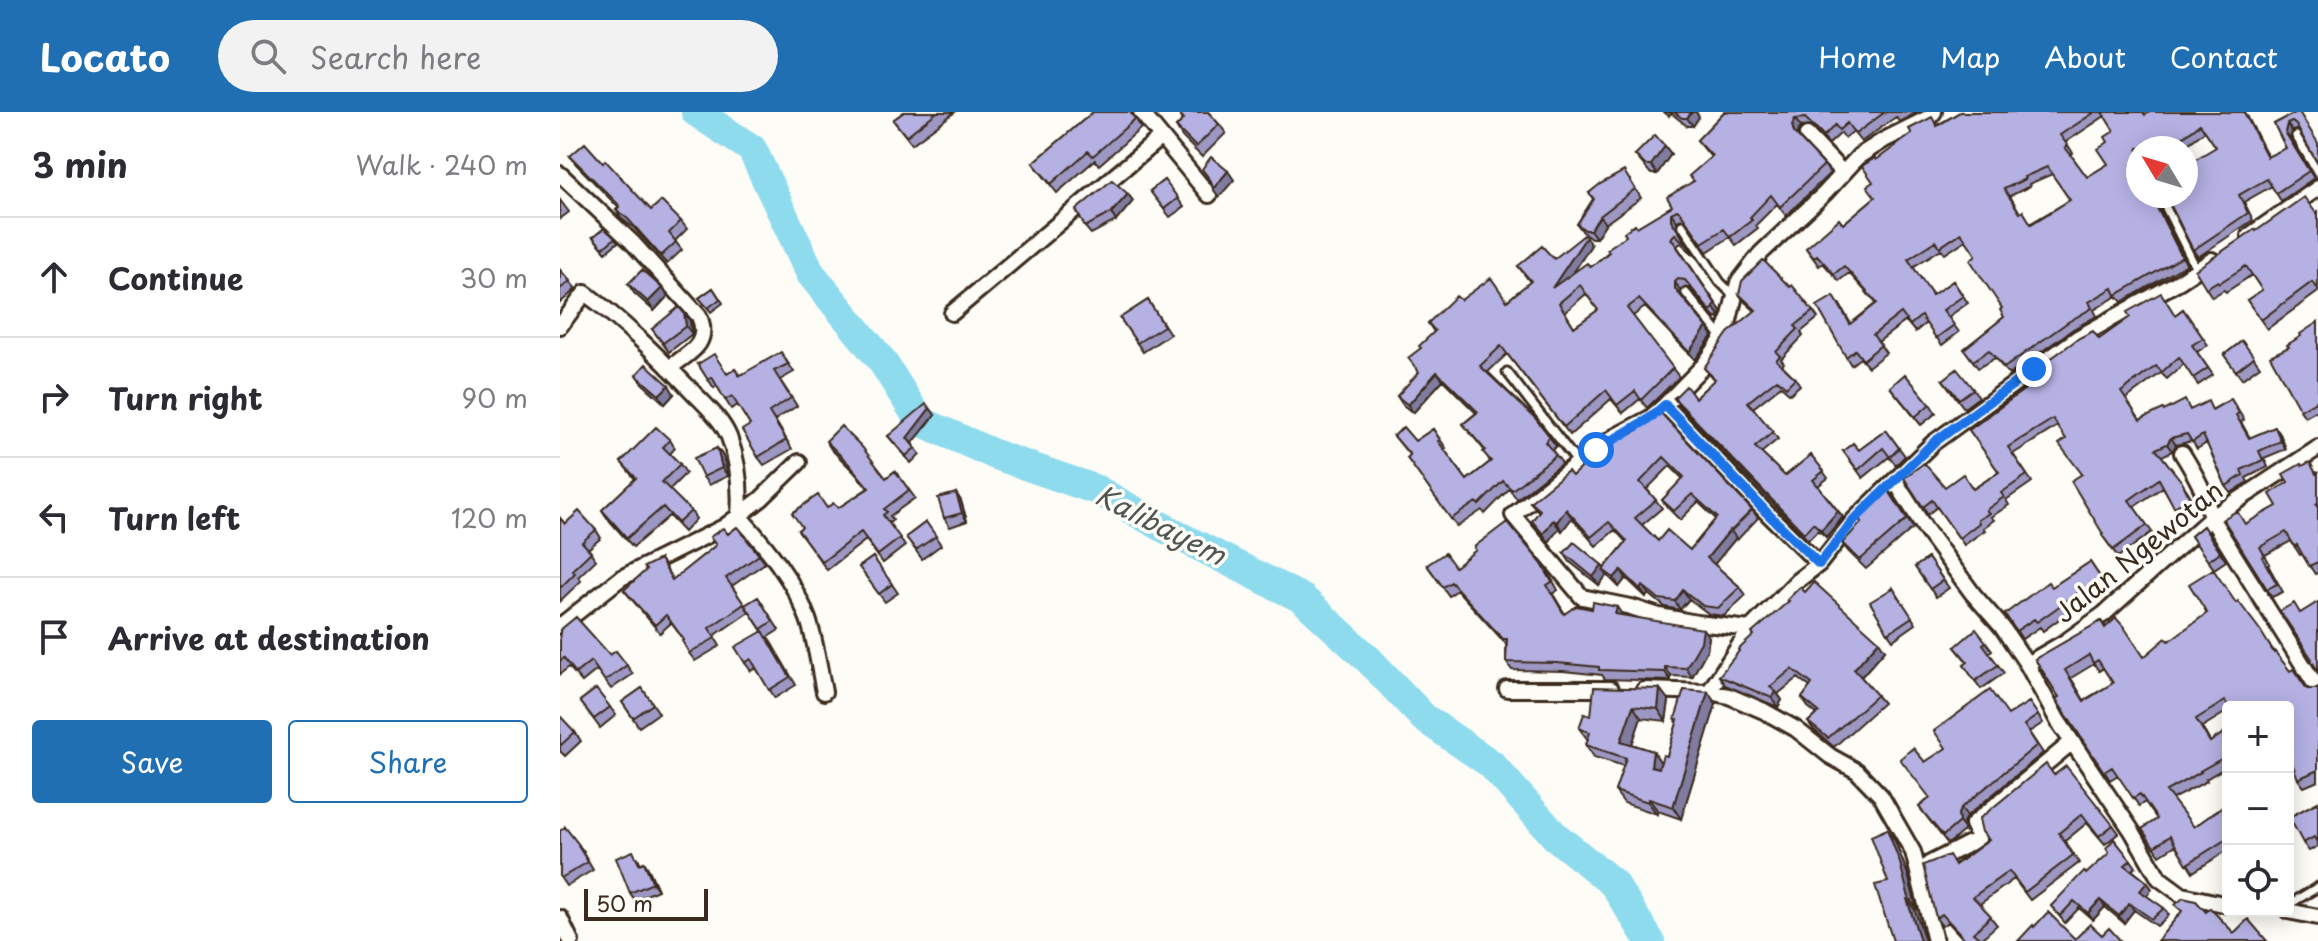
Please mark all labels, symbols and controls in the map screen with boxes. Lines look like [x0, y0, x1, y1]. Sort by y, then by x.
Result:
search box [218, 20, 778, 92]
text: Locato [40, 28, 170, 85]
icon: search [246, 34, 290, 78]
text: Search here [310, 34, 482, 79]
text: Home [1818, 35, 1896, 78]
text: Map [1940, 35, 2000, 78]
text: About [2044, 35, 2126, 78]
text: Contact [2170, 35, 2278, 78]
north arrow [2126, 136, 2198, 208]
text: 3 min [32, 138, 128, 190]
text: Walk · 240 m [356, 145, 528, 184]
icon: ahead [32, 255, 76, 299]
text: Continue [108, 255, 243, 300]
text: 30 m [460, 258, 528, 297]
route end [2016, 351, 2052, 387]
icon: right [32, 375, 76, 419]
text: Turn right [108, 375, 263, 420]
text: 90 m [461, 378, 528, 417]
route start [1578, 432, 1614, 468]
street label: Jalan Ngewotan [2045, 471, 2231, 631]
water label: Kalibayem [1088, 473, 1234, 575]
icon: left [32, 495, 76, 539]
text: Turn left [108, 495, 240, 540]
text: 120 m [451, 498, 528, 537]
icon: arrive [32, 615, 76, 659]
text: Arrive at destination [108, 615, 430, 660]
map controls [2222, 701, 2294, 917]
button: + [2222, 701, 2294, 773]
button: Save [32, 720, 272, 803]
button: Share [288, 720, 528, 803]
button: − [2222, 773, 2294, 845]
button: locate [2222, 845, 2294, 917]
scale bar [584, 885, 708, 921]
text: 50 m [596, 886, 653, 919]

